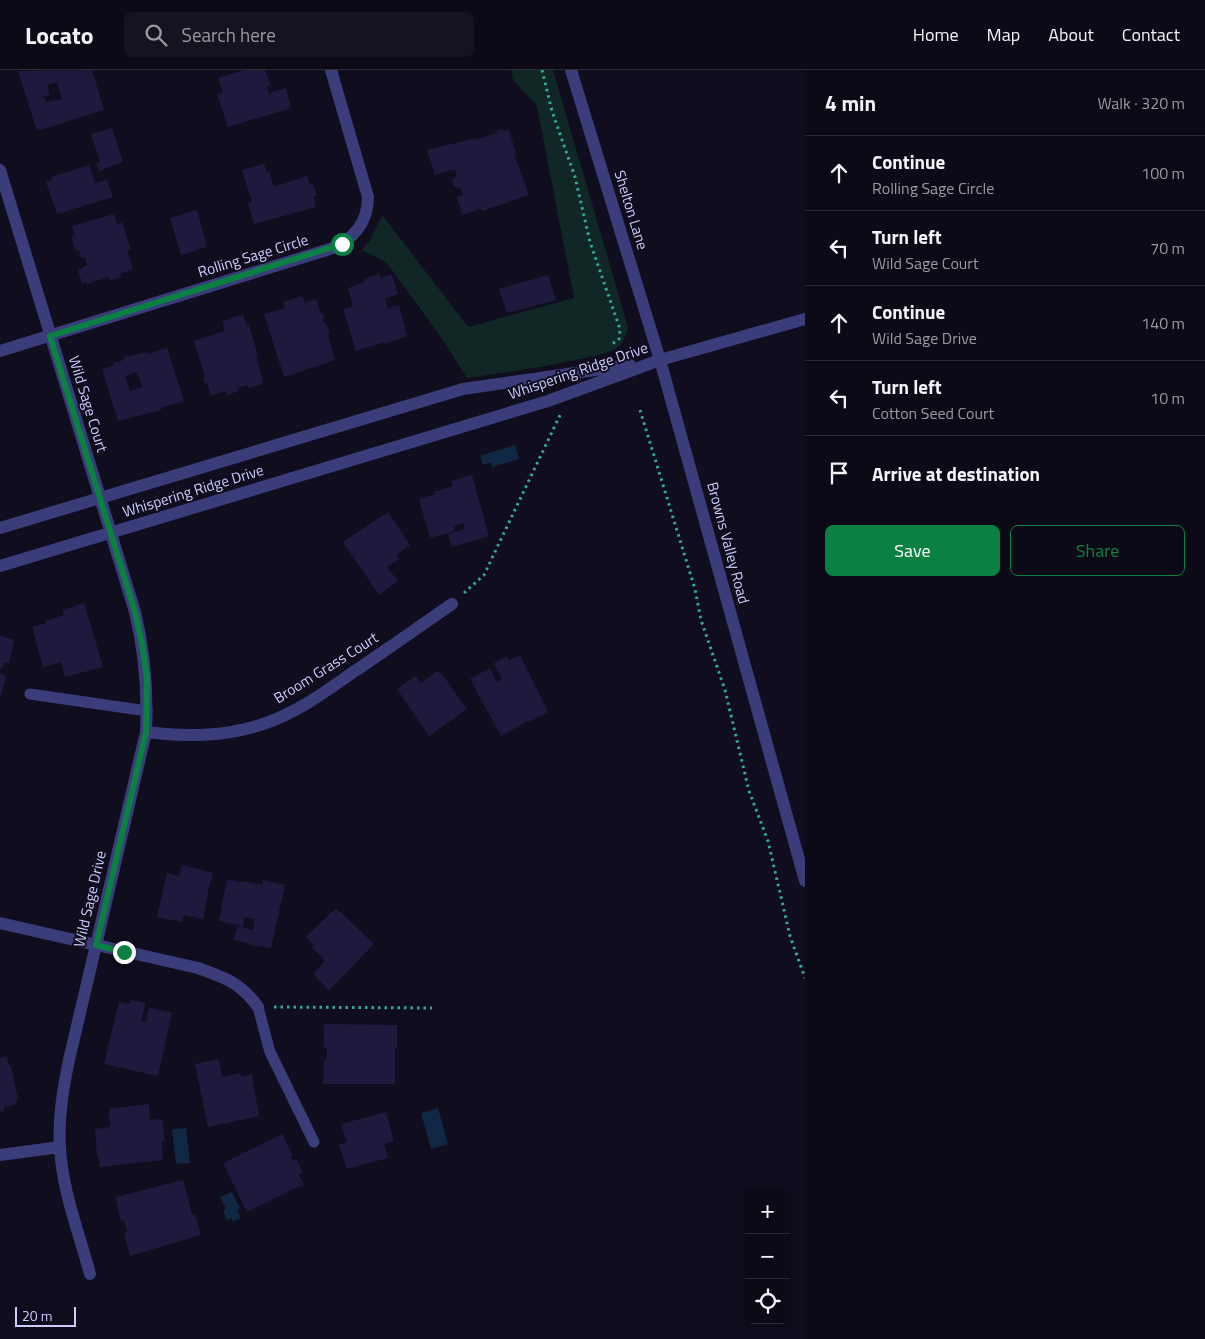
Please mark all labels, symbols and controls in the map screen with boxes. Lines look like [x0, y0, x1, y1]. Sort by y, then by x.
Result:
search box [124, 12, 474, 57]
text: Locato [25, 17, 94, 53]
text: Search here [182, 20, 276, 49]
icon: search [142, 21, 170, 49]
text: Home [913, 21, 959, 48]
text: Map [987, 21, 1020, 48]
text: About [1048, 21, 1094, 48]
text: Contact [1122, 21, 1180, 48]
text: 4 min [825, 87, 876, 119]
text: Walk · 320 m [1097, 91, 1185, 115]
text: Continue [872, 147, 945, 176]
icon: ahead [825, 159, 853, 187]
text: 100 m [1141, 161, 1185, 185]
street label: Shelton Lane [608, 167, 654, 252]
text: Rolling Sage Circle [872, 176, 994, 200]
text: Turn left [872, 222, 942, 251]
street label: Rolling Sage Circle [195, 228, 311, 283]
route start [331, 233, 354, 256]
icon: left [825, 234, 853, 262]
text: 70 m [1150, 236, 1185, 260]
text: Wild Sage Court [872, 251, 979, 275]
text: Continue [872, 297, 945, 326]
icon: ahead [825, 309, 853, 337]
text: 140 m [1141, 311, 1185, 335]
text: Wild Sage Drive [872, 326, 977, 350]
street label: Whispering Ridge Drive [505, 336, 651, 405]
street label: Wild Sage Court [63, 353, 114, 456]
text: Turn left [872, 372, 942, 401]
icon: left [825, 384, 853, 412]
text: 10 m [1150, 386, 1185, 410]
text: Cotton Seed Court [872, 401, 994, 425]
street label: Whispering Ridge Drive [119, 458, 266, 523]
icon: arrive [825, 459, 853, 487]
text: Arrive at destination [872, 459, 1040, 488]
street label: Browns Valley Road [701, 479, 756, 606]
button: Save [825, 525, 1000, 576]
button: Share [1010, 525, 1185, 576]
street label: Broom Grass Court [269, 626, 383, 709]
street label: Wild Sage Drive [67, 848, 112, 949]
route end [113, 941, 136, 964]
map controls [745, 1189, 790, 1324]
button: + [745, 1189, 790, 1234]
button: − [745, 1234, 790, 1279]
button: locate [745, 1279, 790, 1324]
scale bar [15, 1304, 76, 1327]
text: 20 m [22, 1305, 52, 1326]

